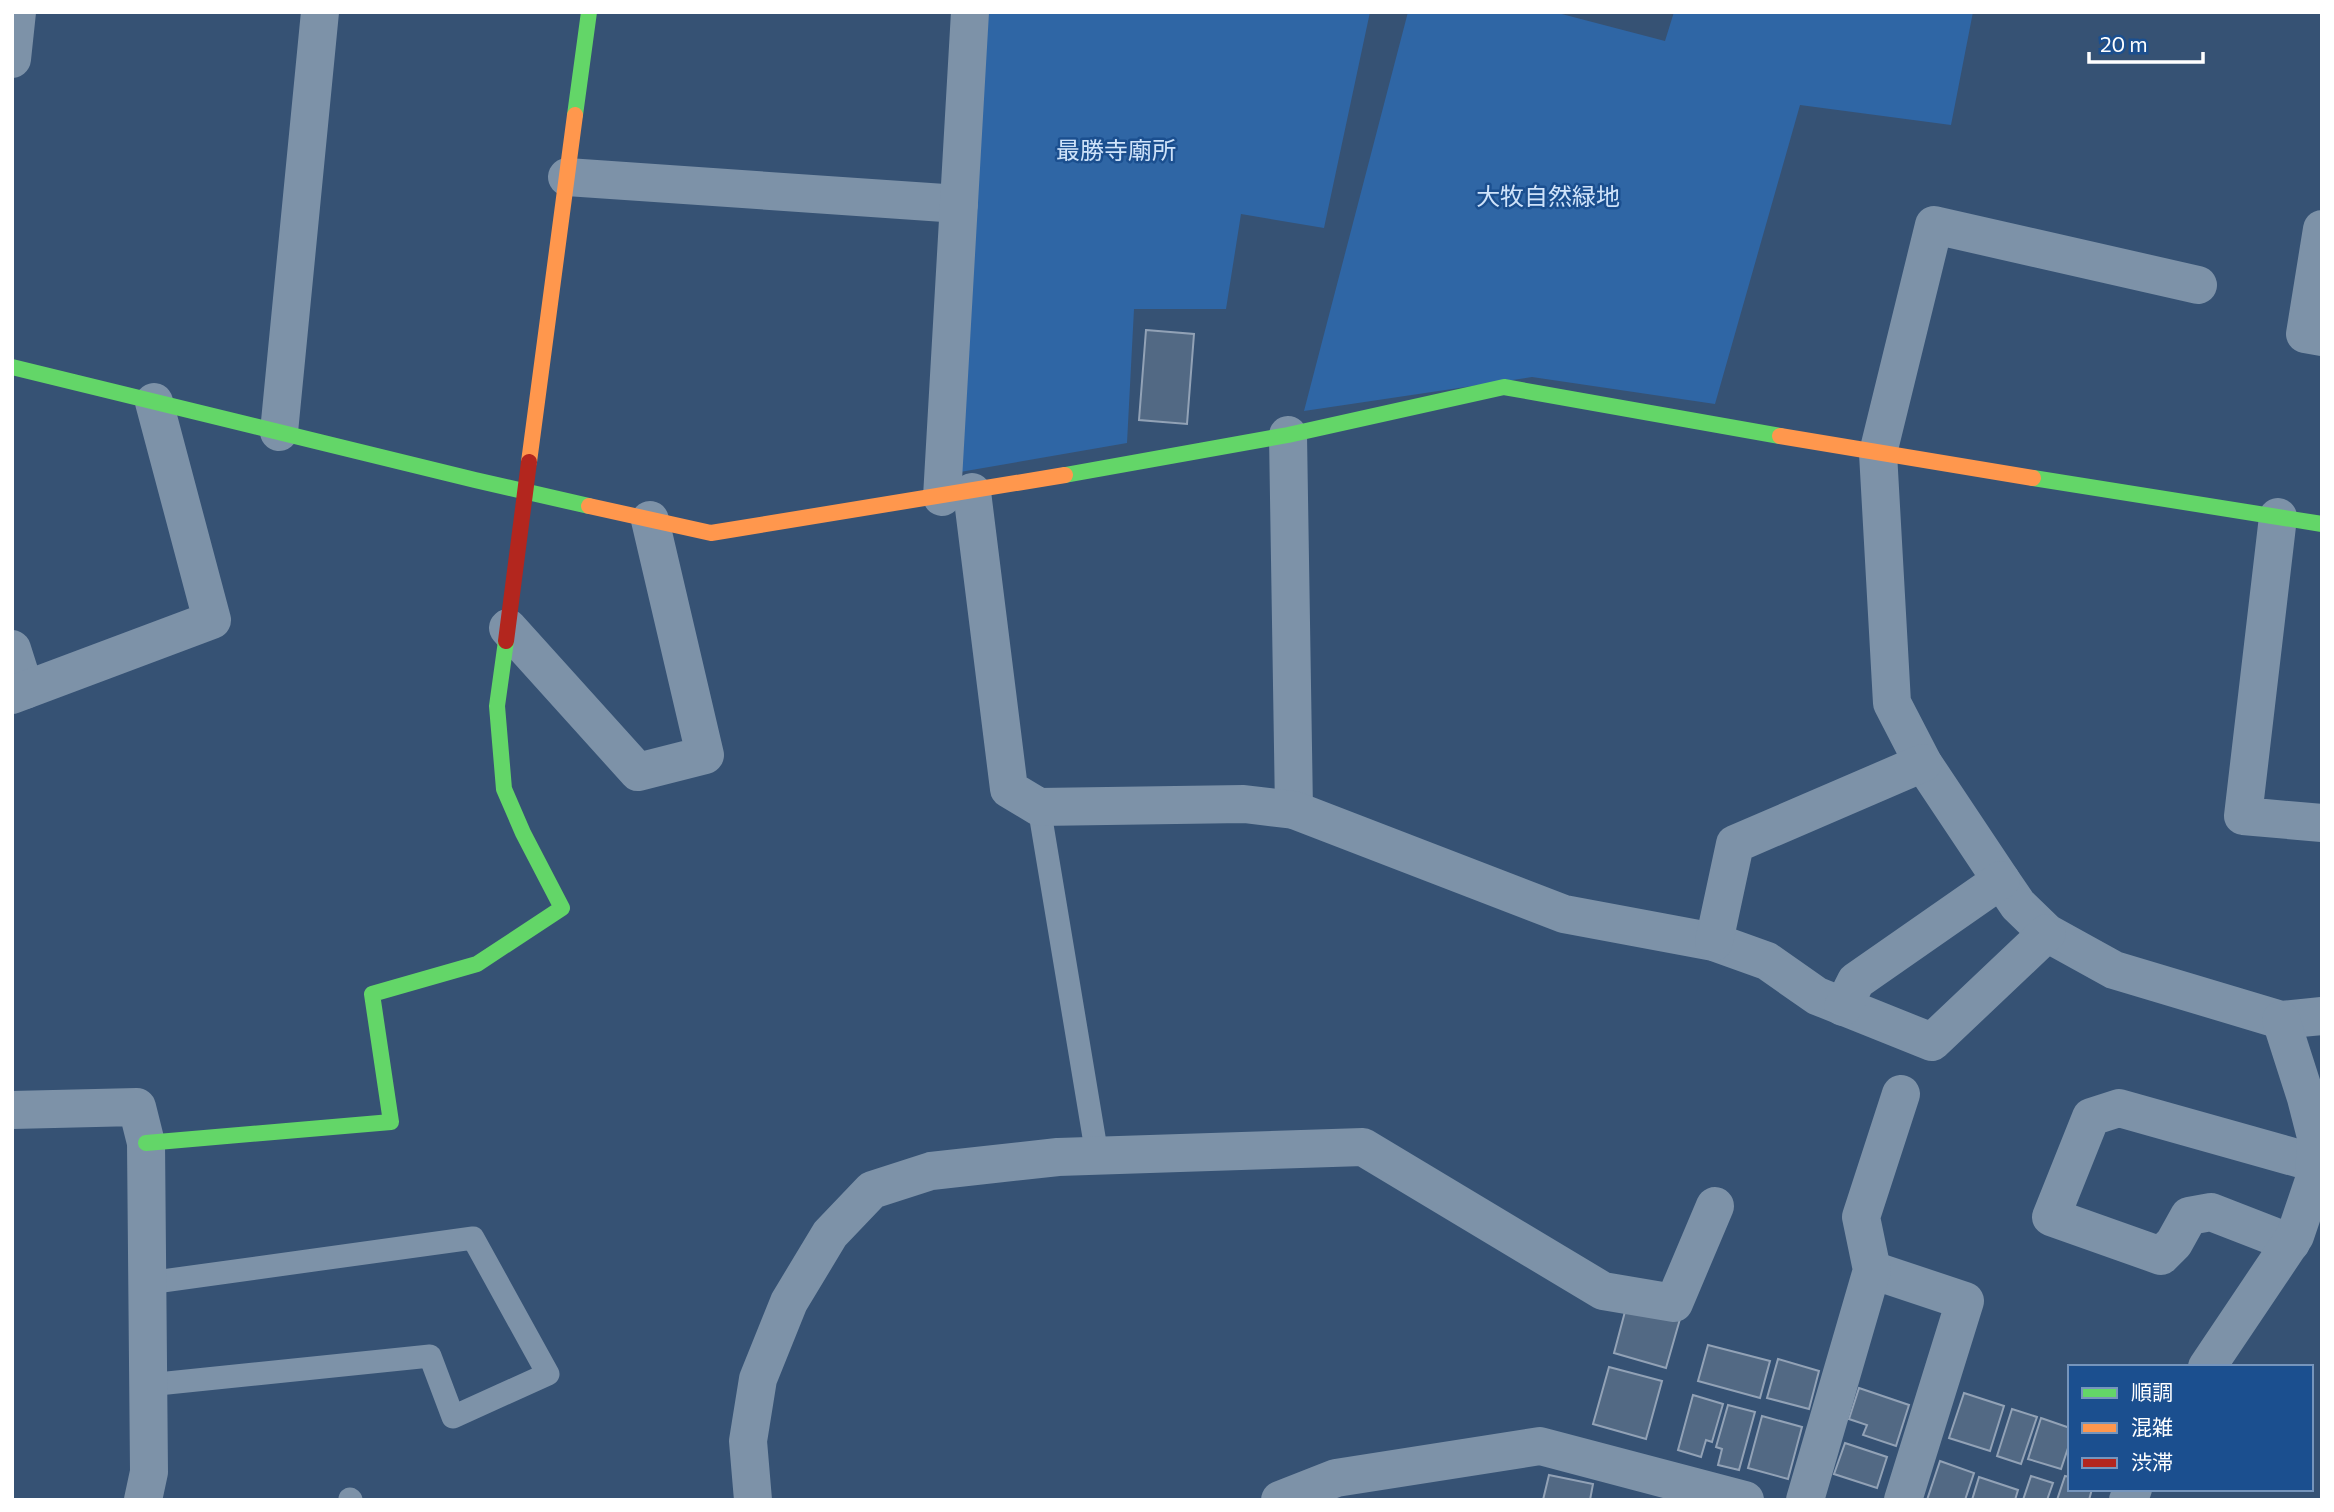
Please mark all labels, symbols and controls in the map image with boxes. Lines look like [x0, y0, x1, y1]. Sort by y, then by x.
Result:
scale bar [2089, 21, 2203, 65]
text: 20 m [2100, 31, 2148, 56]
park label: 最勝寺廟所 [1056, 135, 1176, 164]
park label: 大牧自然緑地 [1476, 181, 1620, 210]
legend [2068, 1365, 2313, 1491]
text: 順調 [2131, 1379, 2173, 1404]
text: 混雑 [2131, 1414, 2173, 1439]
text: 渋滞 [2131, 1449, 2173, 1474]

